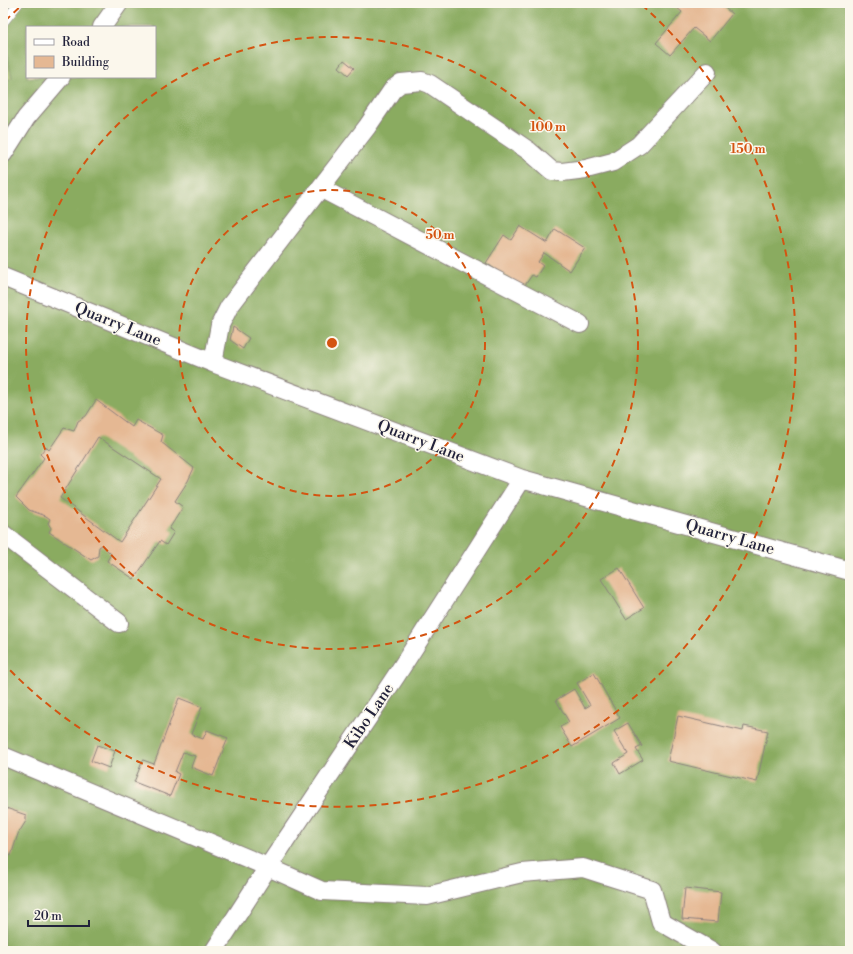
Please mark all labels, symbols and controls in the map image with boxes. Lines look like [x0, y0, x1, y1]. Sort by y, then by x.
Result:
legend [26, 26, 156, 78]
text: Road [62, 35, 90, 50]
text: Building [61, 55, 110, 70]
text: 100 m [530, 120, 566, 135]
text: 150 m [731, 142, 765, 157]
text: 50 m [425, 228, 455, 243]
street label: Quarry Lane [72, 298, 164, 350]
centre of rings [325, 336, 339, 350]
street label: Quarry Lane [375, 415, 467, 467]
street label: Quarry Lane [683, 515, 777, 559]
street label: Kibo Lane [340, 679, 398, 753]
scale bar [28, 902, 89, 928]
text: 20 m [34, 909, 62, 924]

